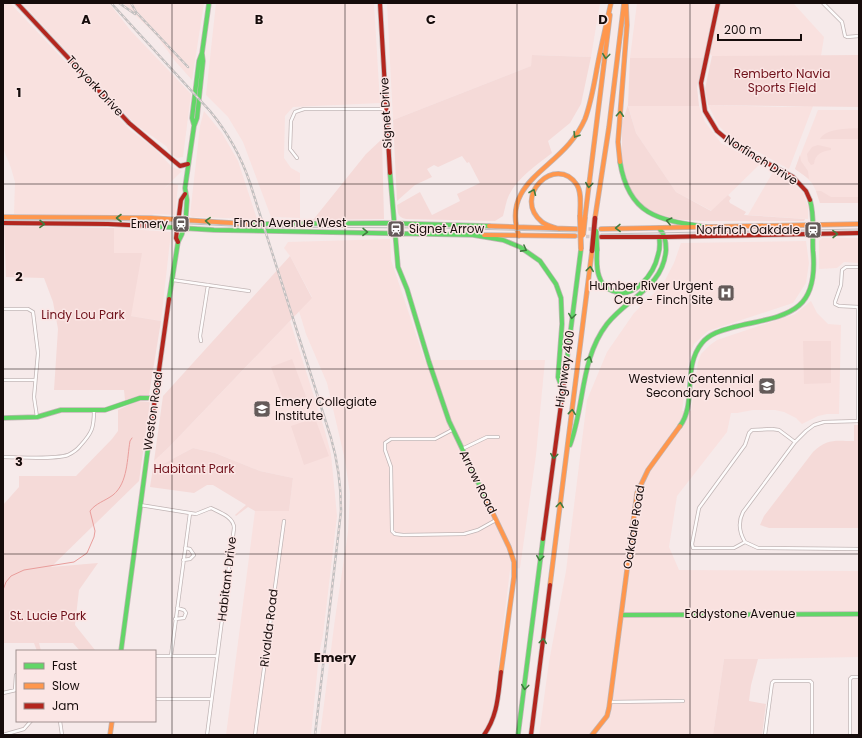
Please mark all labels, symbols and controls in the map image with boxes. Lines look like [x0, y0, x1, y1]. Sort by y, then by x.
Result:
text: A [81, 10, 91, 29]
text: B [255, 10, 264, 29]
text: C [426, 10, 436, 29]
text: D [598, 10, 608, 29]
scale bar [718, 16, 801, 42]
text: 200 m [724, 21, 762, 38]
street label: Toryork Drive [63, 52, 128, 120]
one-way arrow [602, 53, 611, 59]
park label: Remberto Navia Sports Field [734, 65, 830, 96]
street label: Signet Drive [375, 77, 396, 149]
text: 1 [17, 83, 21, 102]
one-way arrow [616, 111, 624, 117]
street label: Norfinch Drive [721, 130, 801, 189]
one-way arrow [573, 131, 581, 138]
one-way arrow [585, 182, 594, 188]
one-way arrow [529, 189, 537, 196]
one-way arrow [116, 214, 122, 222]
station icon: Emery [171, 214, 191, 234]
street label: Finch Avenue West [234, 214, 346, 231]
place label: Emery [131, 215, 168, 232]
one-way arrow [205, 217, 211, 226]
one-way arrow [666, 217, 672, 225]
station icon: Signet Arrow [386, 219, 406, 239]
one-way arrow [39, 220, 45, 229]
place label: Signet Arrow [409, 220, 485, 237]
station icon: Norfinch Oakdale [803, 220, 823, 240]
place label: Norfinch Oakdale [696, 221, 800, 238]
one-way arrow [615, 224, 621, 232]
one-way arrow [362, 228, 368, 236]
one-way arrow [832, 230, 838, 238]
one-way arrow [519, 244, 527, 251]
one-way arrow [585, 266, 594, 272]
text: 2 [15, 267, 23, 286]
place label: Humber River Urgent Care - Finch Site [589, 277, 713, 308]
hospital icon: Humber River Urgent Care - Finch Site [716, 283, 736, 303]
park label: Lindy Lou Park [41, 306, 125, 323]
one-way arrow [568, 312, 577, 319]
street label: Highway 400 [551, 329, 578, 409]
one-way arrow [584, 355, 593, 362]
street label: Weston Road [139, 370, 166, 452]
place label: Westview Centennial Secondary School [628, 370, 754, 401]
school or university icon: Westview Centennial Secondary School [757, 376, 777, 396]
place label: Emery Collegiate Institute [275, 393, 377, 424]
school or university icon: Emery Collegiate Institute [252, 399, 272, 419]
one-way arrow [567, 409, 576, 415]
street label: Arrow Road [456, 447, 501, 517]
text: 3 [15, 452, 23, 471]
one-way arrow [549, 453, 558, 460]
park label: Habitant Park [154, 460, 235, 477]
street label: Oakdale Road [618, 484, 649, 570]
one-way arrow [556, 501, 565, 508]
street label: Habitant Drive [213, 536, 240, 622]
one-way arrow [536, 555, 545, 561]
street label: Rivalda Road [255, 588, 282, 668]
street label: Eddystone Avenue [685, 605, 795, 622]
park label: St. Lucie Park [10, 607, 87, 624]
one-way arrow [538, 638, 547, 644]
district label: Emery [314, 648, 357, 667]
legend [16, 650, 156, 722]
text: Fast [52, 657, 77, 674]
text: Slow [52, 677, 80, 694]
one-way arrow [520, 684, 529, 690]
text: Jam [52, 697, 79, 714]

